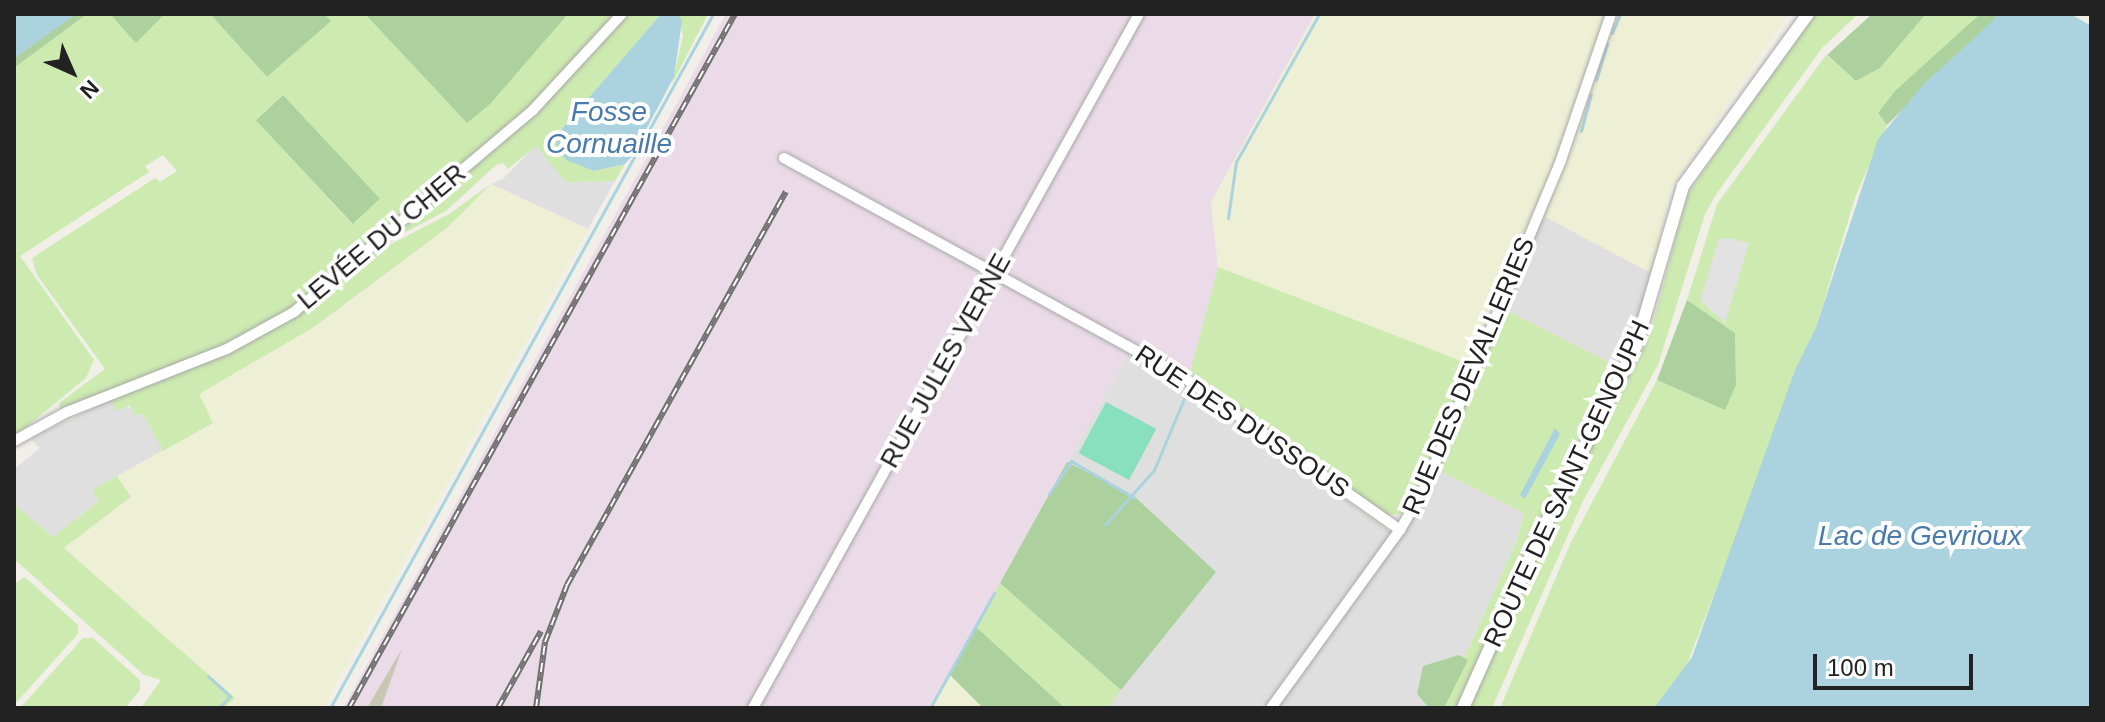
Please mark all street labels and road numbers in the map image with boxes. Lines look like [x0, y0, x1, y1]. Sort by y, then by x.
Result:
street label: LEVÉE DU CHER [292, 158, 472, 316]
street label: RUE DES DEVALLERIES [1396, 232, 1542, 520]
street label: RUE JULES VERNE [874, 249, 1018, 473]
street label: ROUTE DE SAINT-GENOUPH [1477, 316, 1657, 652]
street label: RUE DES DUSSOUS [1129, 339, 1355, 505]

